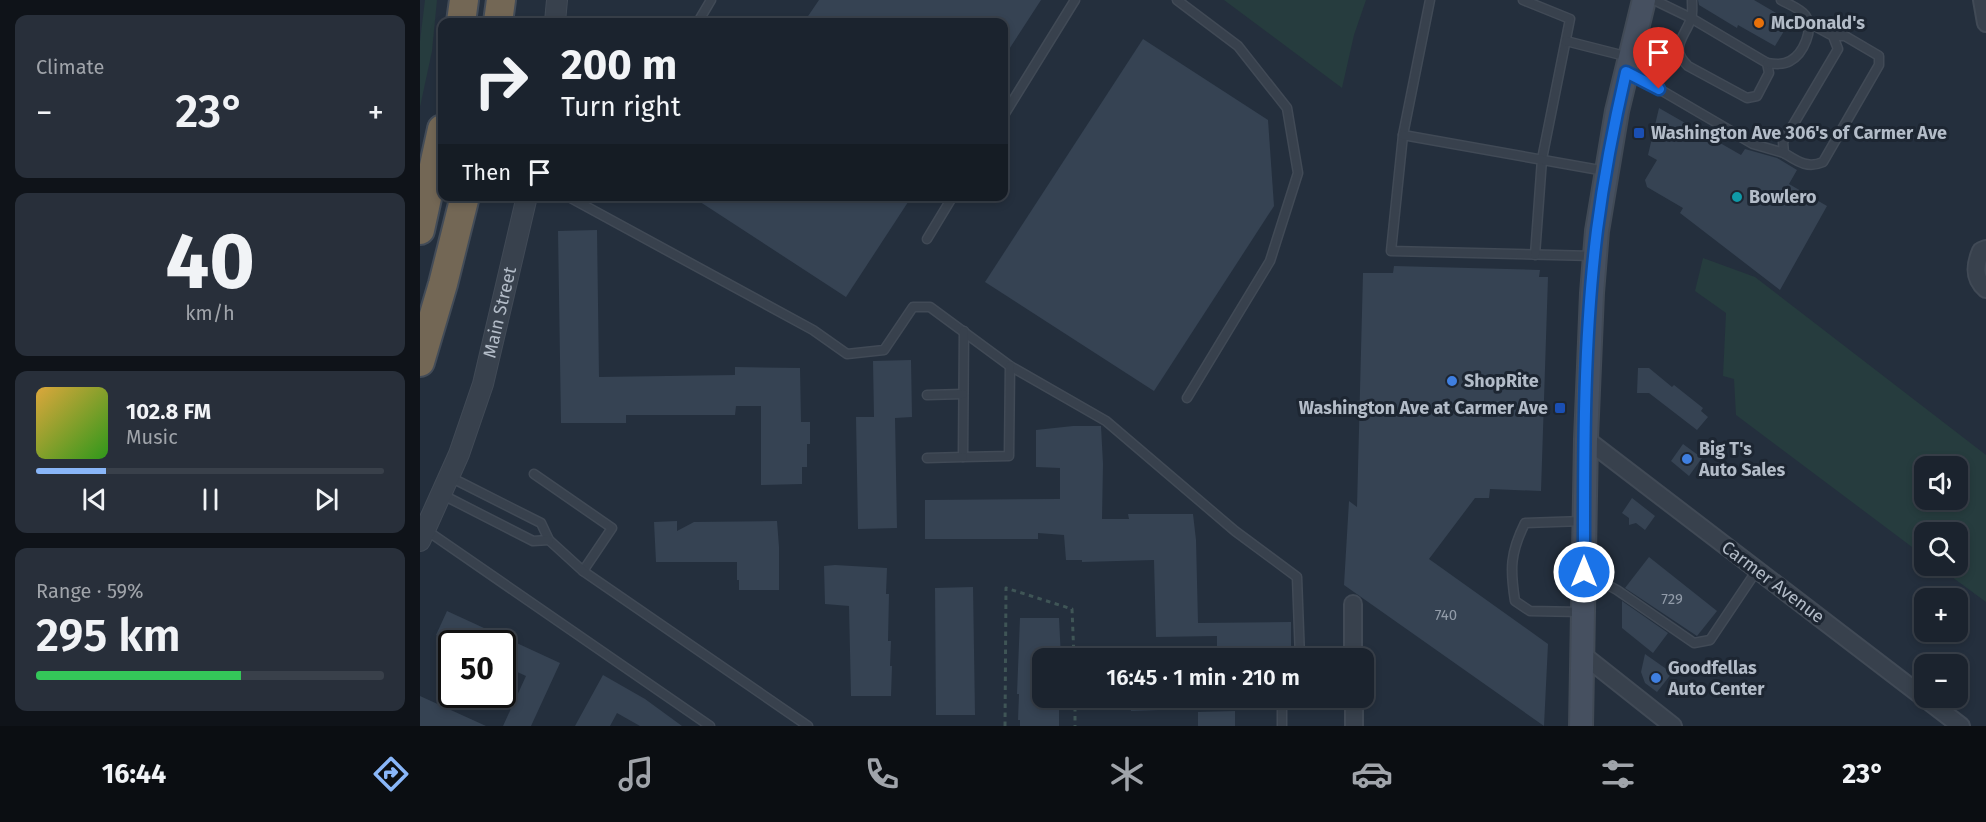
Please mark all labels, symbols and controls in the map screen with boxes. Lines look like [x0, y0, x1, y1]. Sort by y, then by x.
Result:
place label: McDonald's [1771, 12, 1865, 34]
marker: McDonald's [1752, 16, 1766, 30]
pin [1633, 27, 1684, 89]
icon: arrive [1642, 36, 1675, 69]
text: 200 m [561, 40, 677, 90]
icon: right [462, 42, 540, 120]
text: Climate [36, 55, 104, 79]
text: 23° [175, 85, 245, 139]
text: Turn right [561, 91, 681, 123]
text: − [36, 93, 53, 133]
text: + [368, 93, 384, 133]
place label: Washington Ave 306's of Carmer Ave [1651, 122, 1947, 144]
marker: Washington Ave 306's of Carmer Ave [1632, 126, 1646, 140]
icon: arrive [523, 156, 556, 189]
text: Then [462, 159, 511, 186]
place label: Bowlero [1749, 186, 1816, 208]
marker: Bowlero [1730, 190, 1744, 204]
text: 40 [165, 215, 255, 309]
street label: Main Street [478, 264, 521, 360]
text: km/h [185, 301, 235, 325]
place label: ShopRite [1464, 370, 1539, 392]
marker: ShopRite [1445, 374, 1459, 388]
place label: Washington Ave at Carmer Ave [1299, 397, 1548, 419]
text: 102.8 FM [126, 398, 211, 425]
marker: Washington Ave at Carmer Ave [1553, 401, 1567, 415]
text: Music [126, 425, 178, 449]
place label: Big T's Auto Sales [1698, 438, 1785, 481]
marker: Big T's Auto Sales [1680, 452, 1694, 466]
map controls [1914, 456, 1968, 708]
button: sound [1914, 456, 1968, 510]
icon: previous [78, 483, 111, 516]
icon: pause [194, 483, 227, 516]
icon: next [310, 483, 343, 516]
button: search [1914, 522, 1968, 576]
street label: Carmer Avenue [1717, 536, 1829, 628]
position arrow [1552, 540, 1616, 604]
text: Range · 59% [36, 579, 144, 603]
button: + [1914, 588, 1968, 642]
house number: 729 [1661, 590, 1683, 608]
house number: 740 [1435, 606, 1457, 624]
text: 295 km [36, 609, 181, 663]
speed limit sign: 50 [438, 630, 516, 708]
button: − [1914, 654, 1968, 708]
place label: Goodfellas Auto Center [1667, 657, 1765, 700]
text: 16:45 · 1 min · 210 m [1106, 664, 1300, 691]
marker: Goodfellas Auto Center [1649, 671, 1663, 685]
icon: directions [370, 753, 412, 795]
icon: music [615, 753, 657, 795]
icon: phone [861, 753, 903, 795]
icon: climate [1106, 753, 1148, 795]
icon: car [1351, 753, 1393, 795]
icon: filters [1597, 753, 1639, 795]
text: 16:44 [102, 758, 166, 790]
text: 23° [1842, 758, 1884, 790]

